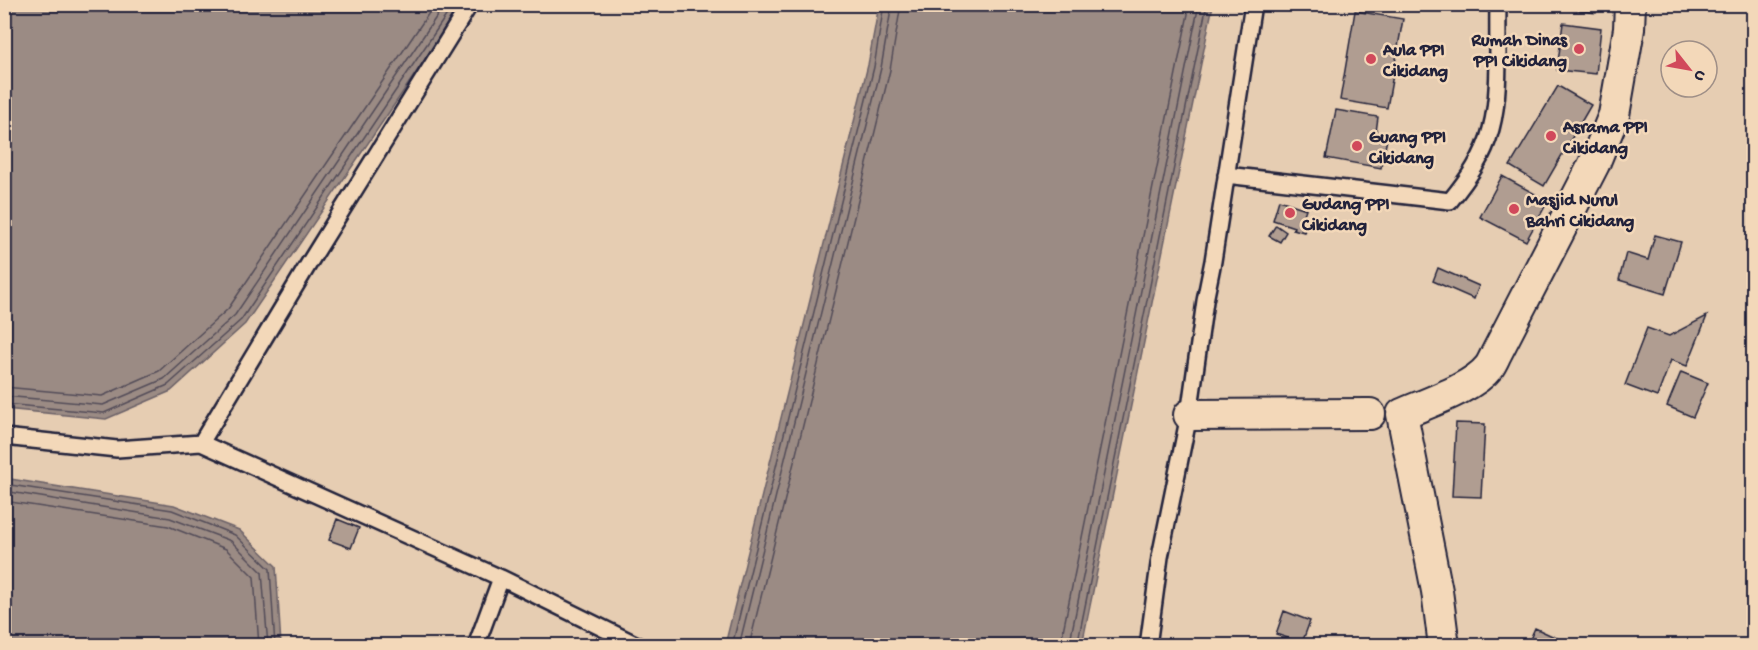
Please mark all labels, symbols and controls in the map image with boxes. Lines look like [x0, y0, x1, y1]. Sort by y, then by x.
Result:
place label: Rumah Dinas PPI Cikidang [1471, 31, 1568, 73]
north arrow [1659, 39, 1719, 99]
place label: Aula PPI Cikidang [1382, 41, 1448, 83]
marker: Rumah Dinas PPI Cikidang [1572, 42, 1586, 56]
marker: Aula PPI Cikidang [1364, 52, 1378, 66]
text: U [1688, 66, 1709, 84]
place label: Asrama PPI Cikidang [1562, 118, 1648, 160]
place label: Guang PPI Cikidang [1368, 128, 1446, 170]
marker: Asrama PPI Cikidang [1544, 129, 1558, 143]
marker: Guang PPI Cikidang [1350, 139, 1364, 153]
place label: Masjid Nurul Bahri Cikidang [1525, 191, 1634, 233]
place label: Gudang PPI Cikidang [1301, 195, 1390, 237]
marker: Masjid Nurul Bahri Cikidang [1507, 202, 1521, 216]
marker: Gudang PPI Cikidang [1283, 206, 1297, 220]

